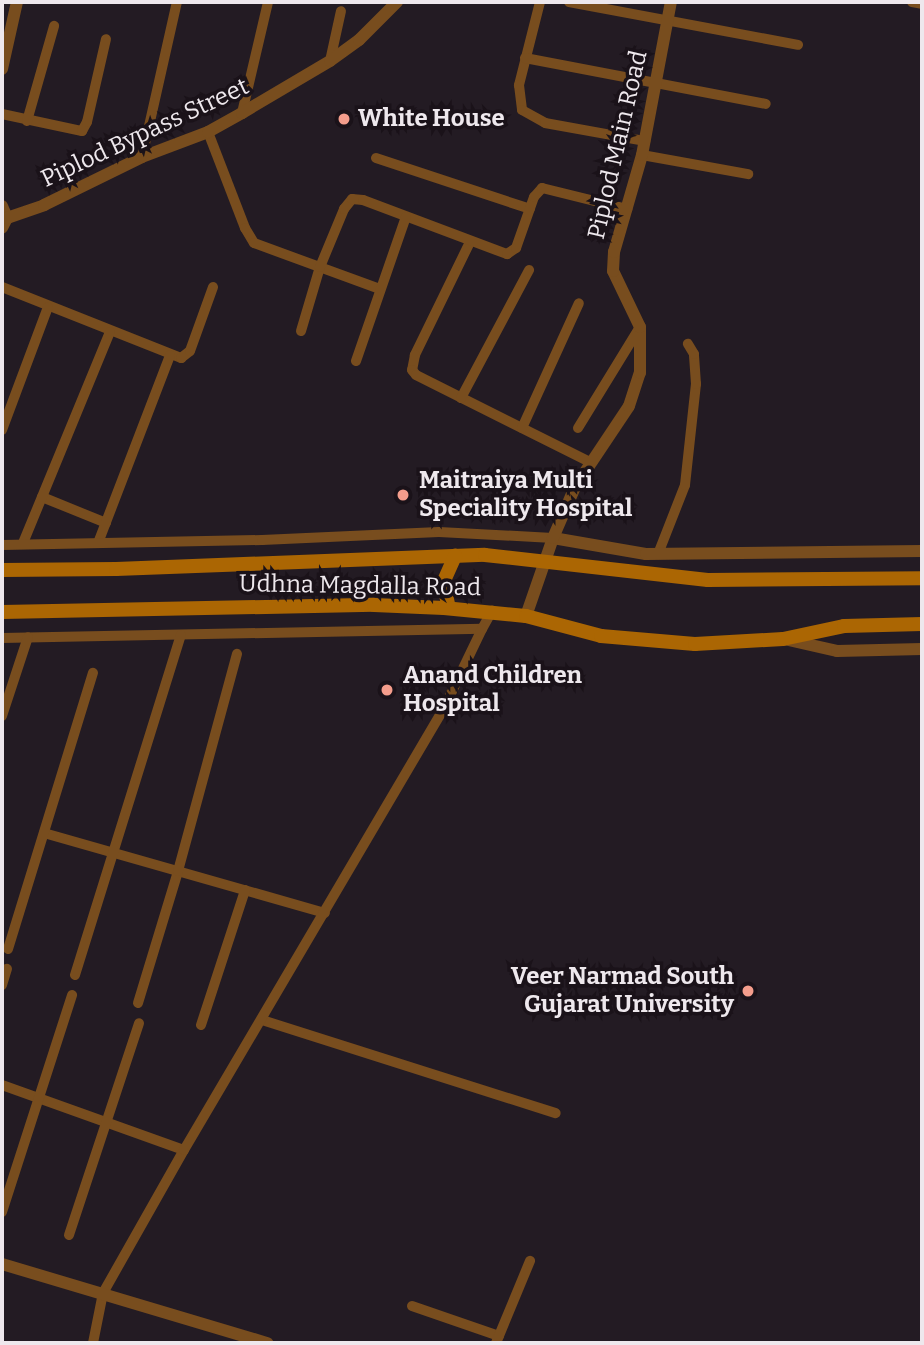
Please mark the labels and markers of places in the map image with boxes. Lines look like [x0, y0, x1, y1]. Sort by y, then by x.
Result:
place label: White House [358, 105, 505, 133]
marker: White House [336, 111, 352, 127]
place label: Maitraiya Multi Speciality Hospital [419, 467, 633, 523]
marker: Maitraiya Multi Speciality Hospital [393, 485, 413, 505]
place label: Anand Children Hospital [403, 662, 582, 718]
marker: Anand Children Hospital [377, 680, 397, 700]
place label: Veer Narmad South Gujarat University [511, 963, 734, 1019]
marker: Veer Narmad South Gujarat University [740, 983, 756, 999]

